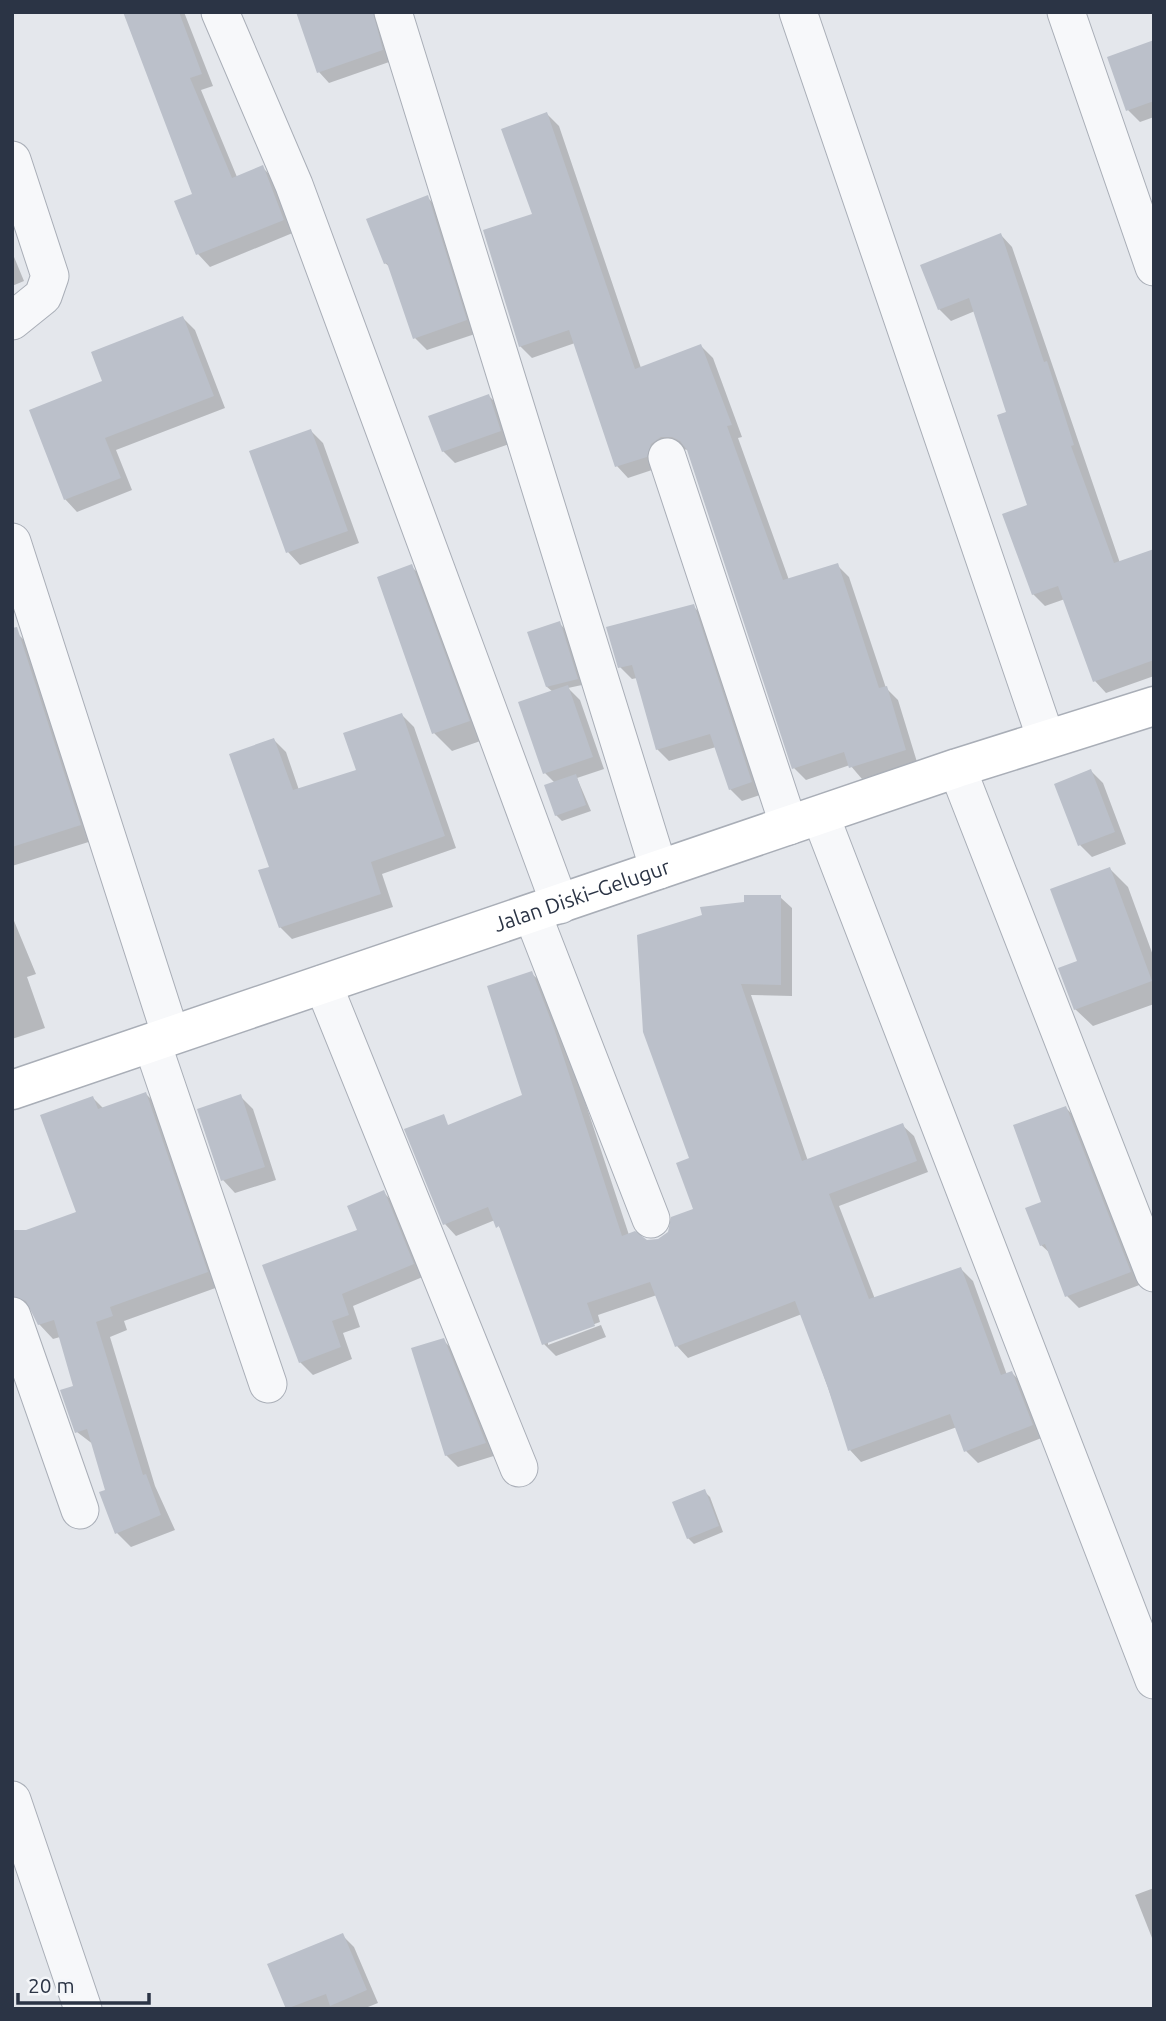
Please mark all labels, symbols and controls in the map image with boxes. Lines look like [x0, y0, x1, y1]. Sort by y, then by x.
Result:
street label: Jalan Diski–Gelugur [490, 854, 673, 936]
scale bar [18, 1962, 149, 2006]
text: 20 m [28, 1973, 75, 1997]

